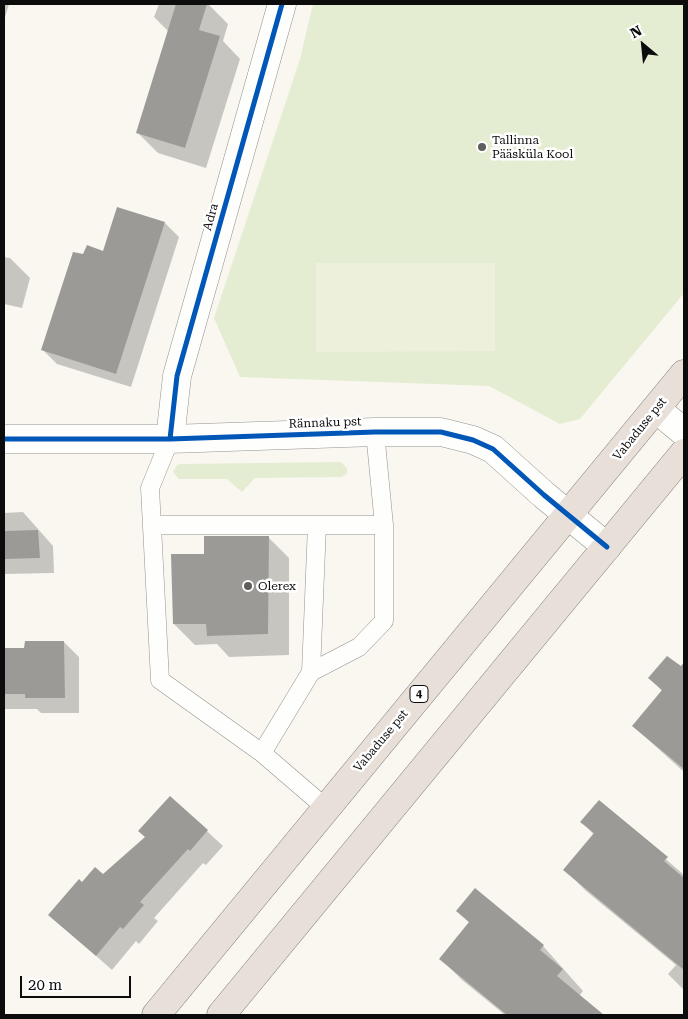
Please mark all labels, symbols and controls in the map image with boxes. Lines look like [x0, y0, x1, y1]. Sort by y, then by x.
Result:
north arrow [618, 20, 668, 70]
text: N [627, 22, 644, 41]
place label: Tallinna Pääsküla Kool [492, 133, 573, 161]
marker: Tallinna Pääsküla Kool [476, 141, 488, 153]
street label: Adra [200, 202, 222, 232]
street label: Vabaduse pst [610, 395, 670, 463]
street label: Rännaku pst [288, 415, 362, 431]
place label: Olerex [258, 579, 296, 593]
marker: Olerex [242, 580, 254, 592]
road number: 4 [410, 686, 428, 702]
street label: Vabaduse pst [351, 707, 411, 775]
scale bar [22, 966, 134, 998]
text: 20 m [28, 976, 62, 994]

